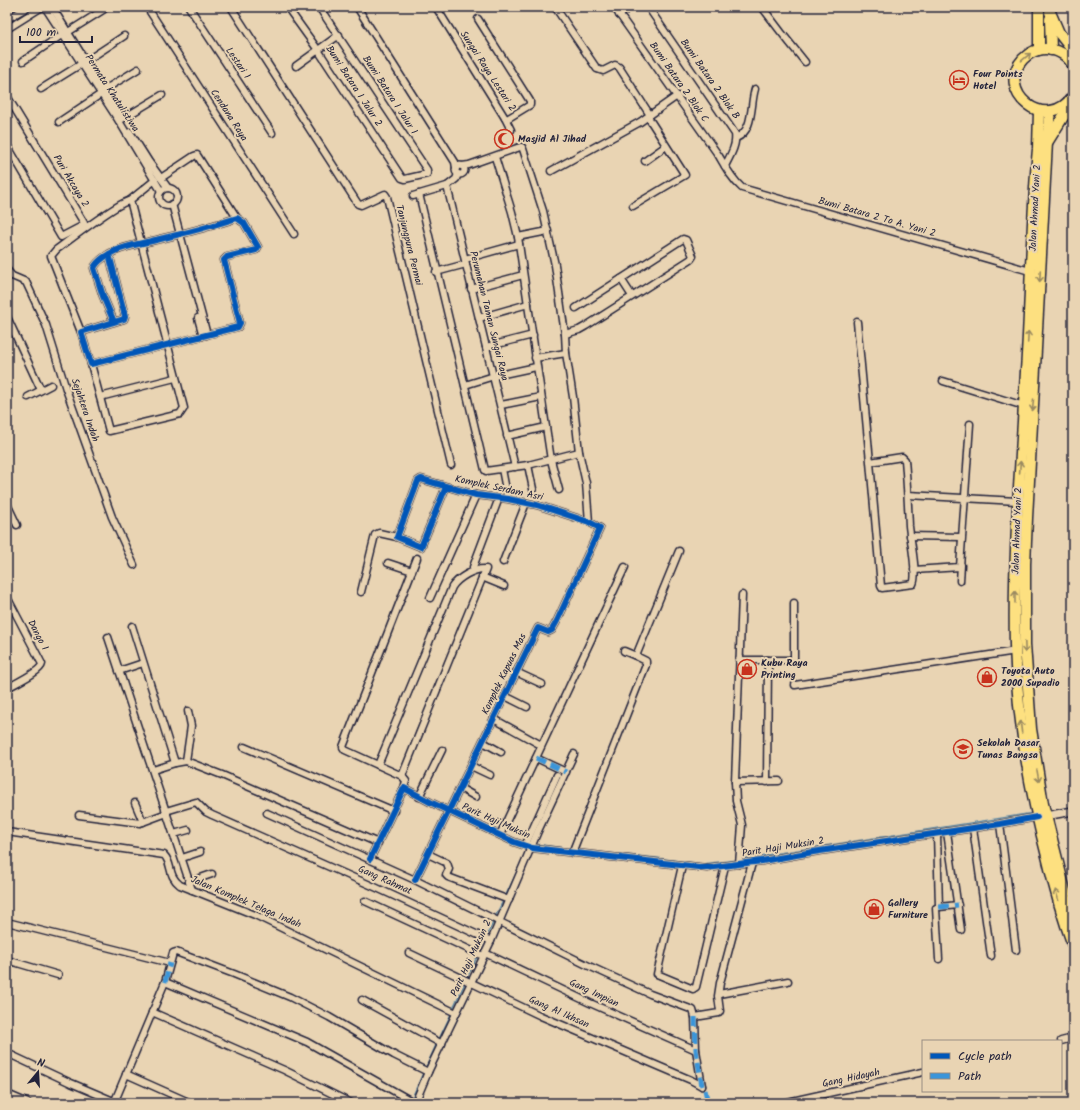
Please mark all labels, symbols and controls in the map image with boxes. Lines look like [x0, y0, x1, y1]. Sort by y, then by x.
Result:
scale bar [20, 18, 92, 44]
text: 100 m [26, 23, 57, 42]
street label: Sungai Raya Lestari 2 [456, 27, 520, 115]
street label: Bumi Batara 2 Blok B [676, 35, 744, 123]
street label: Bumi Batara 2 Blok C [645, 38, 713, 126]
street label: Bumi Batara 1 Jalur 2 [322, 42, 386, 130]
street label: Lestari 1 [221, 44, 255, 82]
street label: Permata Khatulistiwa [81, 51, 143, 135]
street label: Bumi Batara 1 Jalur 1 [358, 52, 422, 138]
one-way arrow [1021, 53, 1032, 61]
place label: Four Points Hotel [973, 66, 1023, 94]
hotel icon: Four Points Hotel [948, 69, 970, 91]
street label: Cendana Raya [206, 86, 252, 145]
mosque icon: Masjid Al Jihad [493, 128, 515, 150]
place label: Masjid Al Jihad [518, 131, 587, 147]
street label: Puri Akcaya 2 [49, 152, 93, 211]
street label: Jalan Ahmad Yani 2 [1025, 164, 1045, 252]
street label: Bumi Batara 2 To A. Yani 2 [816, 193, 938, 241]
street label: Tanjungpura Permai [391, 203, 427, 288]
street label: Perumahan Taman Sungai Raya [465, 249, 513, 383]
one-way arrow [1037, 269, 1044, 282]
one-way arrow [1024, 331, 1032, 344]
street label: Sejahtera Indah [67, 376, 103, 444]
one-way arrow [1030, 398, 1037, 411]
one-way arrow [1016, 461, 1023, 474]
street label: Komplek Serdam Asri [453, 471, 545, 505]
street label: Jalan Ahmad Yani 2 [1007, 487, 1027, 575]
one-way arrow [1011, 591, 1019, 604]
street label: Dango 1 [23, 617, 53, 653]
street label: Komplek Kapuas Mas [477, 630, 531, 717]
one-way arrow [1021, 640, 1029, 653]
place label: Kubu Raya Printing [761, 655, 808, 683]
shop icon: Kubu Raya Printing [736, 658, 758, 680]
place label: Toyota Auto 2000 Supadio [1001, 663, 1060, 691]
shop icon: Toyota Auto 2000 Supadio [976, 666, 998, 688]
one-way arrow [1018, 721, 1025, 734]
place label: Sekolah Dasar Tunas Bangsa [977, 735, 1040, 763]
school or university icon: Sekolah Dasar Tunas Bangsa [952, 738, 974, 760]
one-way arrow [1034, 770, 1042, 783]
street label: Parit Haji Muksin [459, 799, 533, 843]
street label: Parit Haji Muksin 2 [741, 833, 826, 861]
street label: Gang Rahmat [356, 861, 415, 899]
street label: Jalan Komplek Telaga Indah [188, 871, 304, 933]
one-way arrow [1052, 889, 1060, 902]
place label: Gallery Furniture [888, 895, 928, 923]
shop icon: Gallery Furniture [863, 898, 885, 920]
street label: Parit Haji Muksin 2 [446, 917, 496, 999]
street label: Gang Impian [567, 975, 621, 1011]
street label: Gang Al Ikhsan [526, 991, 592, 1033]
legend [922, 1040, 1062, 1092]
text: Cycle path [958, 1047, 1012, 1066]
north arrow [18, 1052, 58, 1092]
text: N [35, 1054, 47, 1073]
street label: Gang Hidayah [821, 1064, 881, 1092]
text: Path [958, 1067, 981, 1086]

